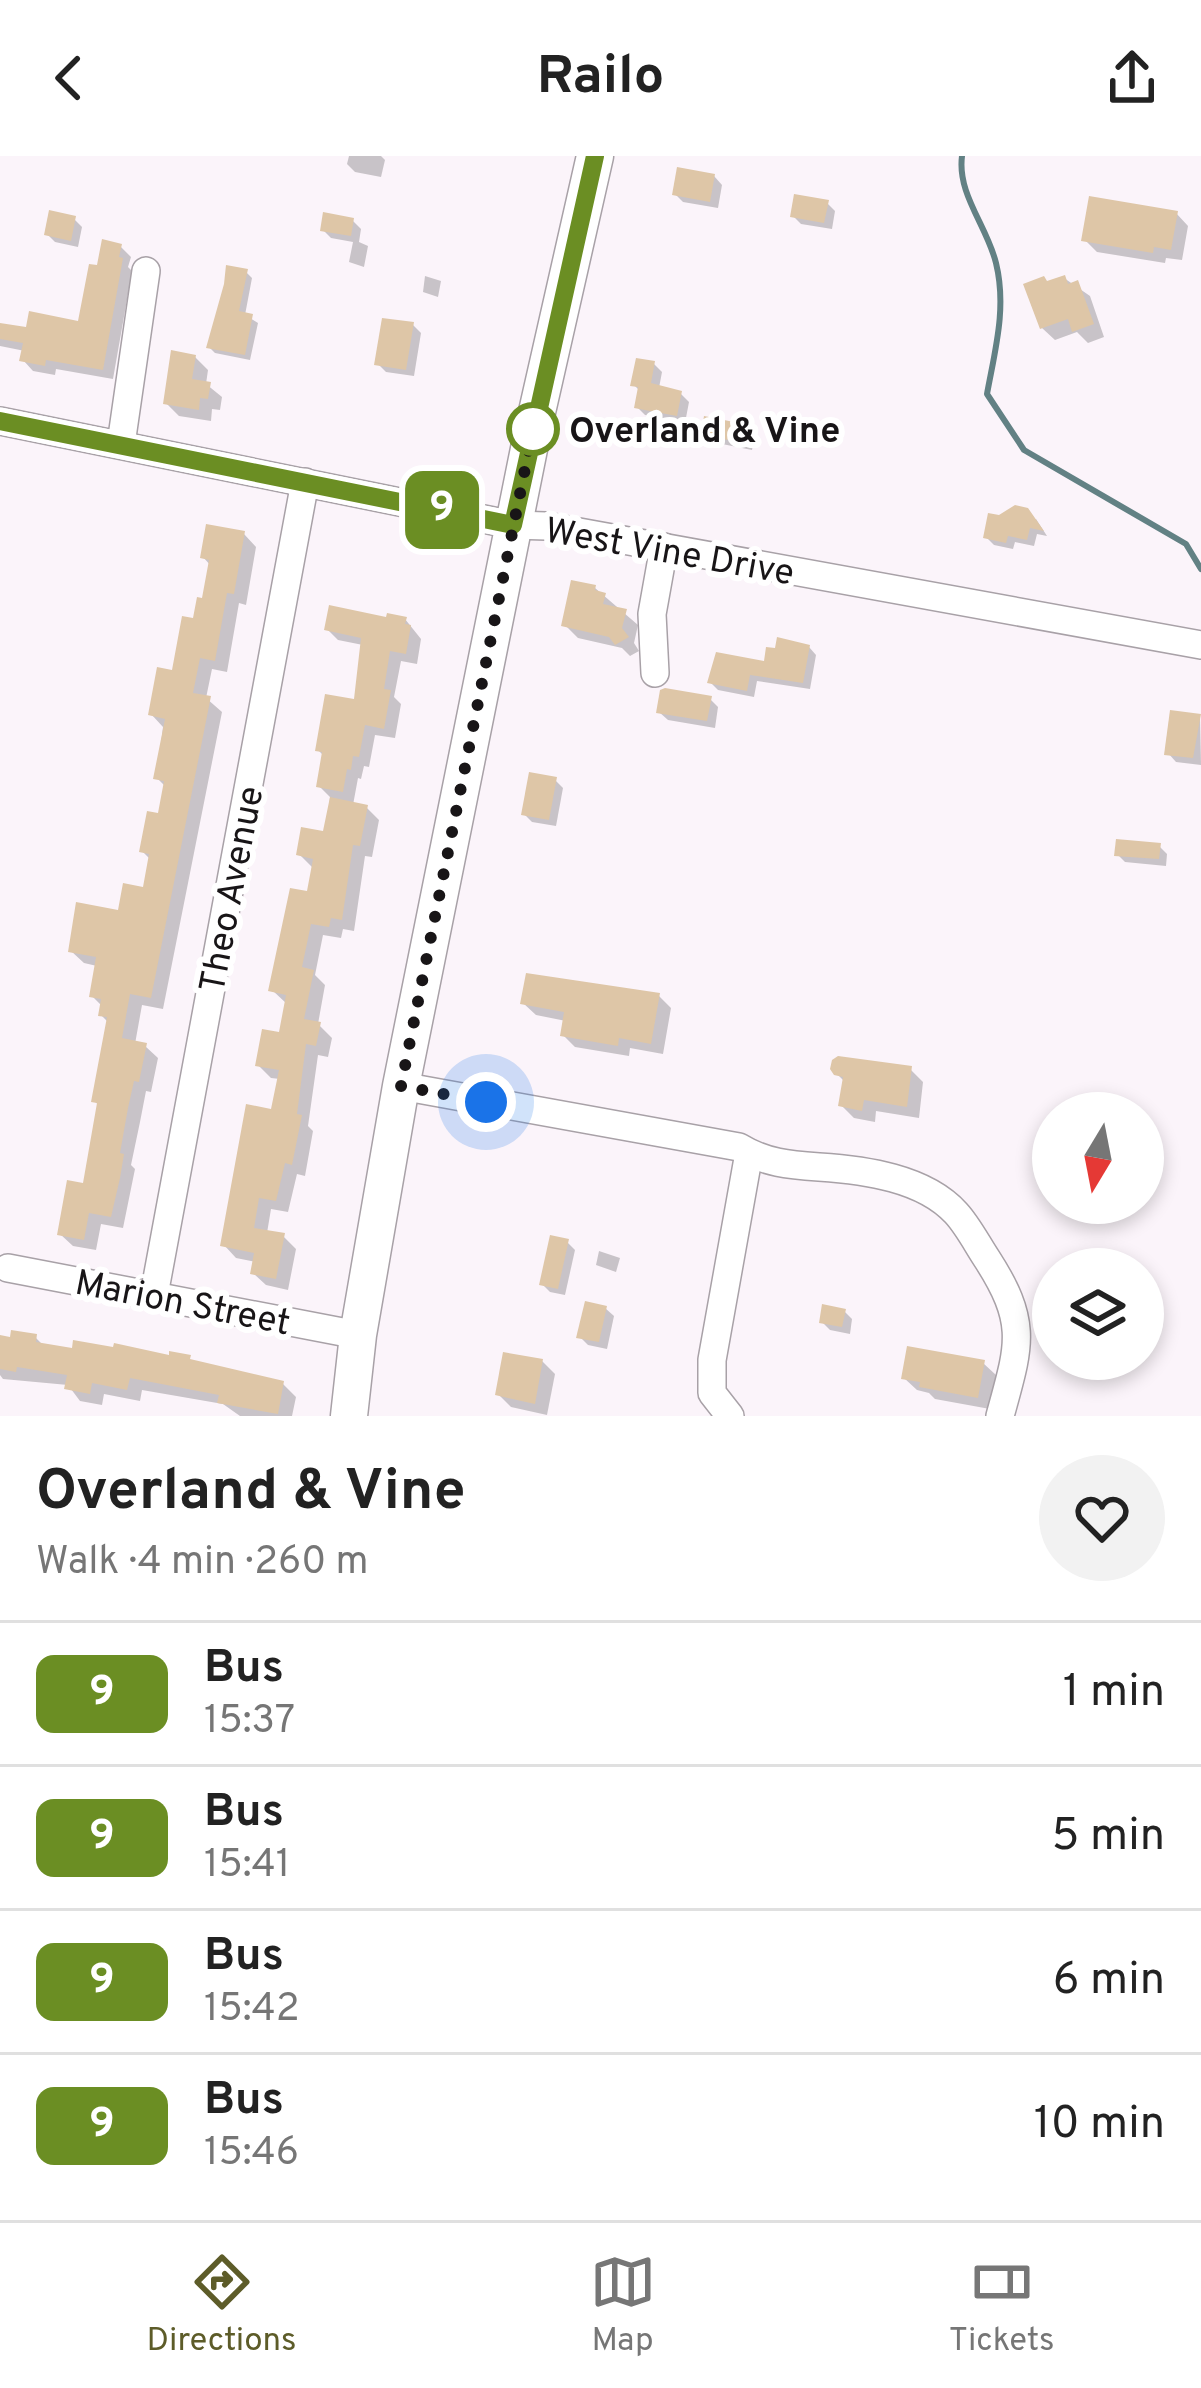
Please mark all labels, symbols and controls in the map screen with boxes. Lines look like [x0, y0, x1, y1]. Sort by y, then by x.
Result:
text: Railo [537, 44, 664, 113]
icon: back [36, 45, 102, 111]
icon: share [1099, 45, 1165, 111]
marker: Overland & Vine [508, 404, 558, 454]
place label: Overland & Vine [569, 410, 840, 456]
line badge: 9 [403, 471, 481, 549]
text: 9 [429, 483, 455, 536]
street label: West Vine Drive [541, 509, 797, 598]
street label: Theo Avenue [191, 783, 276, 997]
your location [456, 1072, 516, 1132]
north arrow [1032, 1092, 1164, 1224]
map controls [1032, 1092, 1164, 1380]
button: layers [1032, 1248, 1164, 1380]
street label: Marion Street [71, 1262, 294, 1348]
button: heart [1039, 1455, 1165, 1581]
text: Overland & Vine [36, 1458, 466, 1530]
text: Walk · 4 min · 260 m [36, 1539, 369, 1588]
text: Bus [204, 1641, 284, 1698]
text: 1 min [1063, 1665, 1165, 1722]
text: 9 [89, 1667, 115, 1720]
text: 15:37 [204, 1698, 295, 1747]
text: Bus [204, 1785, 284, 1842]
text: 5 min [1052, 1809, 1165, 1866]
text: 9 [89, 1811, 115, 1864]
text: 15:41 [204, 1842, 290, 1891]
text: Bus [204, 1929, 284, 1986]
text: 6 min [1053, 1953, 1165, 2010]
text: 9 [89, 1955, 115, 2008]
text: 15:42 [204, 1986, 300, 2035]
text: Bus [204, 2073, 284, 2130]
text: 10 min [1034, 2097, 1165, 2154]
text: 9 [89, 2099, 115, 2152]
text: 15:46 [204, 2130, 299, 2179]
tab: Directions [147, 2249, 296, 2363]
tab: Map [590, 2249, 656, 2363]
tab: Tickets [949, 2249, 1054, 2363]

